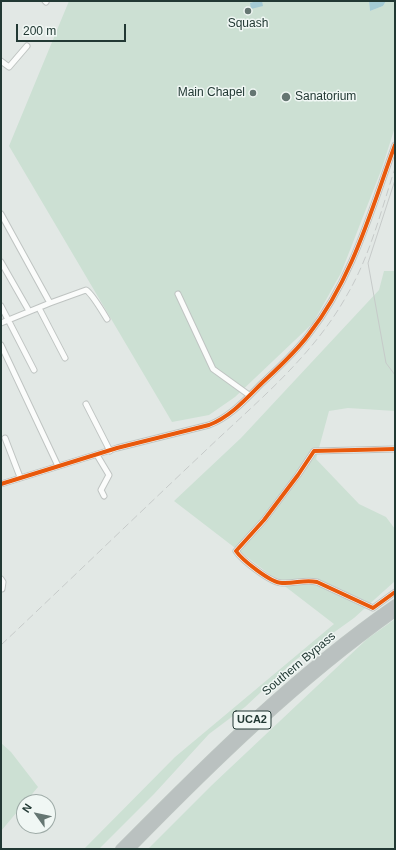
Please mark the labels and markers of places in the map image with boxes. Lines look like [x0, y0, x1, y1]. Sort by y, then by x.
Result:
marker: Squash [243, 6, 253, 16]
place label: Squash [228, 17, 268, 31]
place label: Main Chapel [178, 86, 245, 100]
marker: Main Chapel [248, 88, 258, 98]
place label: Sanatorium [295, 90, 356, 104]
marker: Sanatorium [280, 91, 292, 103]

